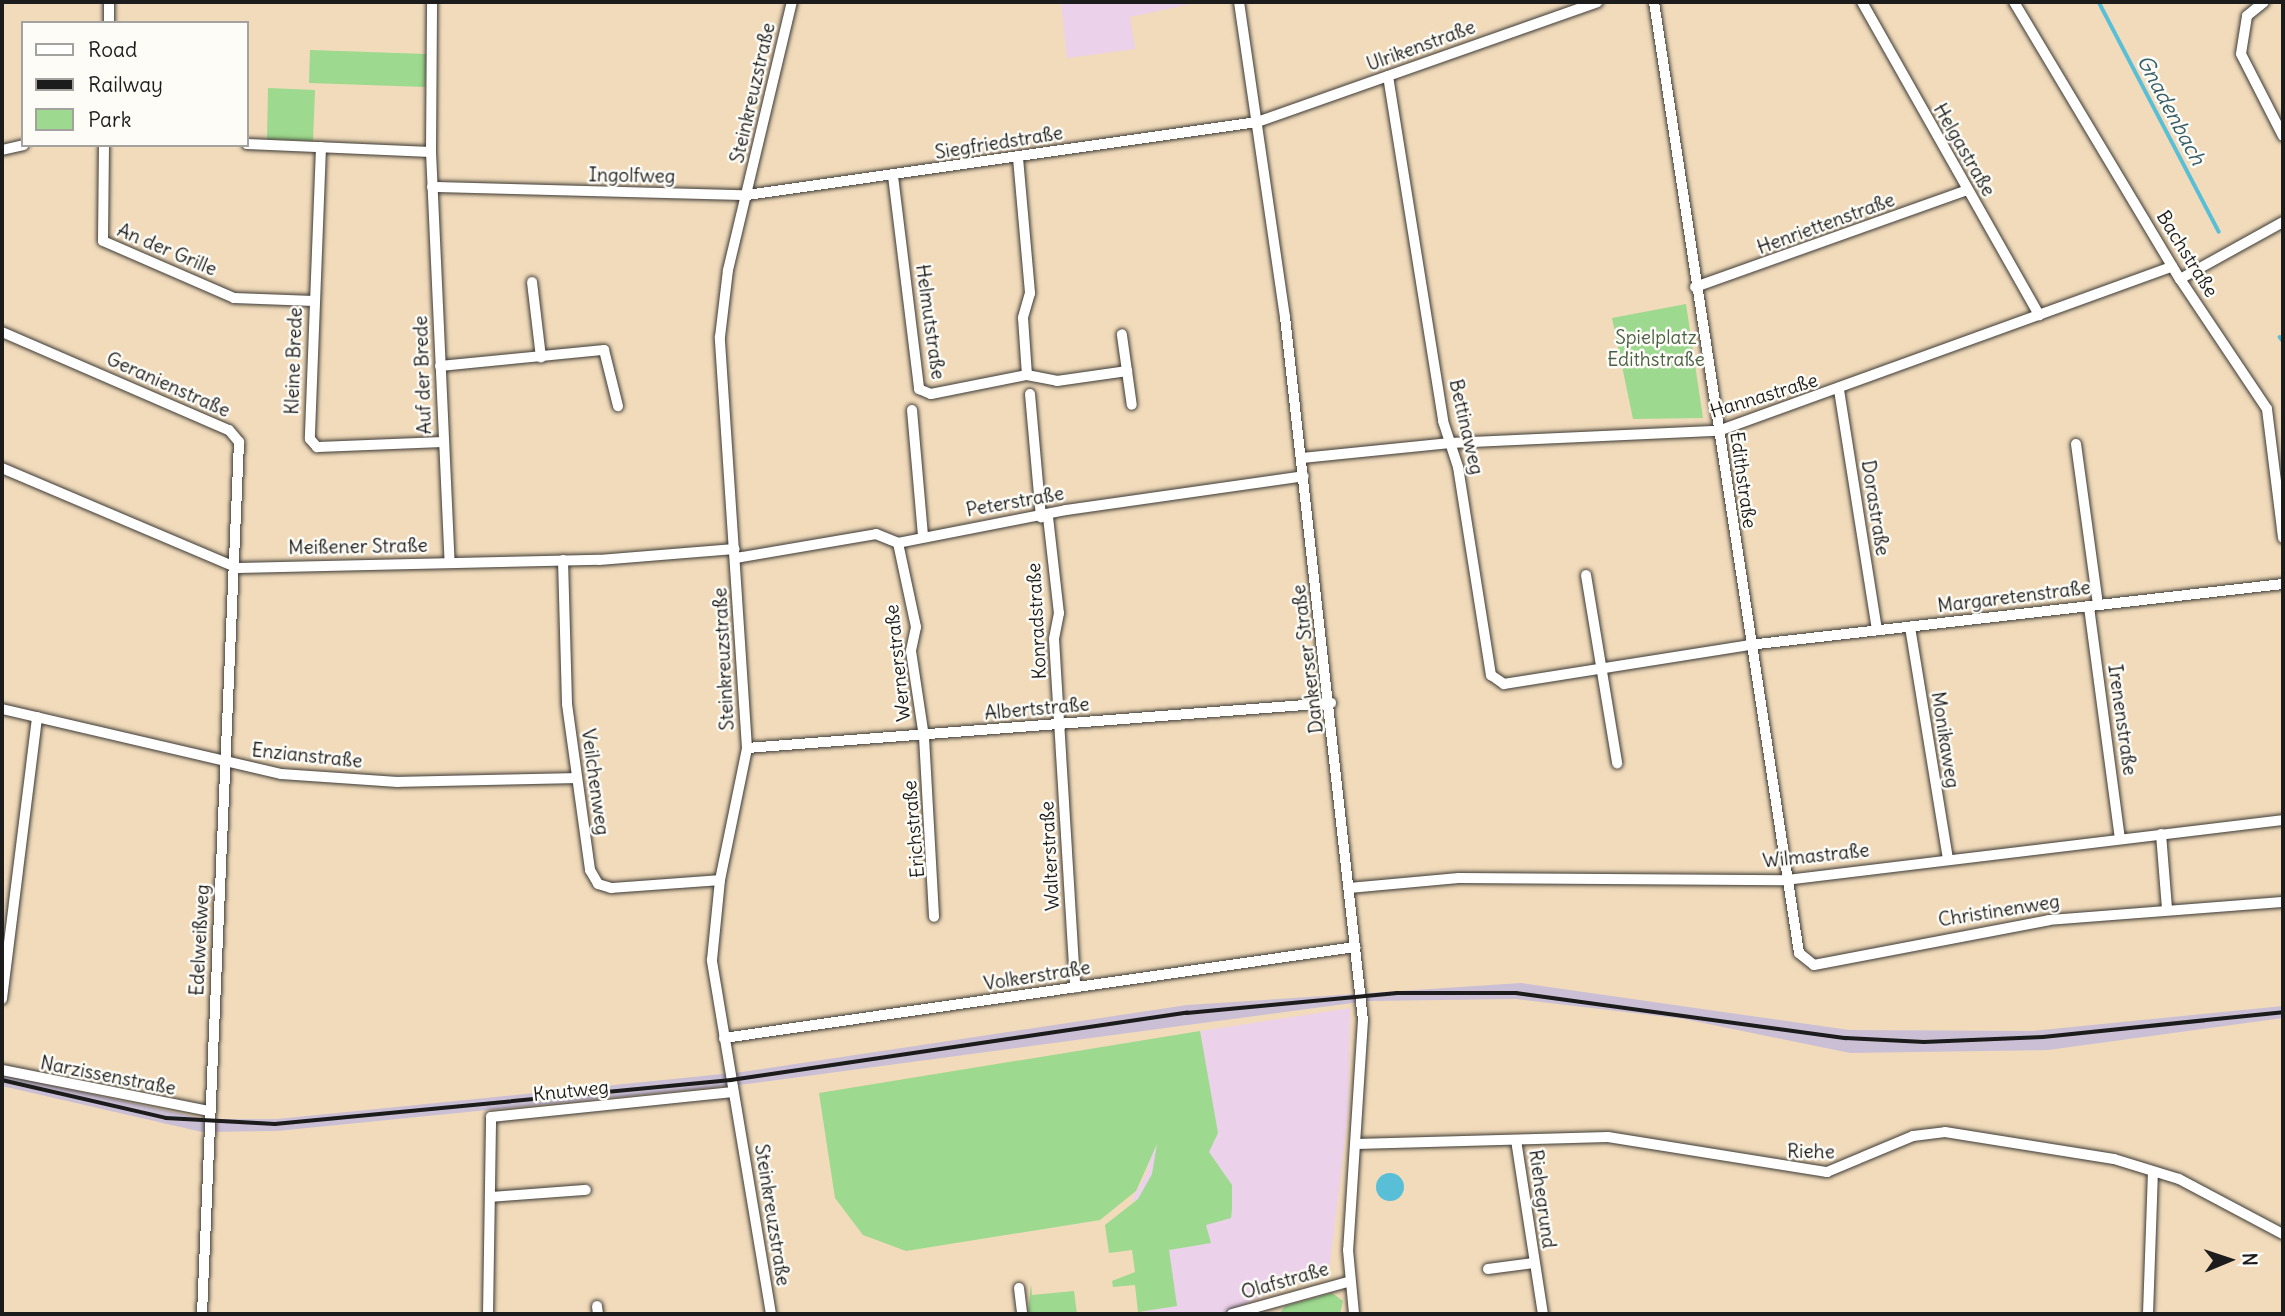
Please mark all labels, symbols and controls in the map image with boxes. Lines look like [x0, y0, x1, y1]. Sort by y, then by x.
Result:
street label: Ulrikenstraße [1364, 16, 1478, 76]
legend [21, 21, 248, 147]
street label: Steinkreuzstraße [726, 21, 780, 165]
text: Road [88, 36, 137, 63]
water label: Gnadenbach [2131, 51, 2211, 169]
text: Railway [88, 71, 163, 98]
street label: Helgastraße [1928, 99, 2000, 201]
text: Park [88, 106, 131, 133]
street label: Siegfriedstraße [933, 122, 1065, 164]
street label: Ingolfweg [588, 164, 676, 188]
street label: Henriettenstraße [1754, 189, 1898, 259]
street label: Bachstraße [2151, 206, 2223, 302]
street label: An der Grille [114, 219, 220, 281]
street label: Helmutstraße [911, 263, 949, 381]
street label: Kleine Brede [281, 307, 307, 415]
street label: Auf der Brede [410, 315, 436, 435]
park label: Spielplatz Edithstraße [1607, 327, 1705, 371]
street label: Geranienstraße [103, 348, 233, 422]
street label: Hannastraße [1707, 369, 1821, 423]
street label: Bettinaweg [1444, 377, 1488, 477]
street label: Edithstraße [1725, 430, 1761, 530]
street label: Dorastraße [1856, 459, 1894, 557]
street label: Peterstraße [964, 482, 1066, 522]
street label: Meißener Straße [288, 534, 428, 560]
street label: Konradstraße [1023, 562, 1051, 680]
street label: Margaretenstraße [1936, 576, 2092, 618]
street label: Dankerser Straße [1288, 583, 1328, 735]
street label: Steinkreuzstraße [709, 587, 739, 731]
street label: Wernerstraße [881, 603, 915, 723]
street label: Irenenstraße [2103, 663, 2141, 777]
street label: Monikaweg [1926, 690, 1964, 790]
street label: Albertstraße [984, 693, 1090, 725]
street label: Veilchenweg [576, 727, 614, 837]
street label: Enzianstraße [250, 739, 364, 773]
street label: Erichstraße [898, 779, 930, 879]
street label: Walterstraße [1036, 801, 1064, 911]
street label: Wilmastraße [1761, 839, 1871, 873]
street label: Edelweißweg [186, 884, 214, 996]
street label: Christinenweg [1937, 890, 2061, 932]
street label: Volkerstraße [982, 956, 1092, 996]
street label: Narzissenstraße [38, 1052, 178, 1100]
street label: Knutweg [532, 1076, 610, 1106]
street label: Riehe [1787, 1140, 1835, 1164]
street label: Steinkreuzstraße [750, 1142, 794, 1288]
street label: Riehegrund [1524, 1148, 1560, 1250]
north arrow [2194, 1225, 2264, 1295]
text: N [2238, 1252, 2262, 1266]
street label: Olafstraße [1239, 1258, 1331, 1304]

